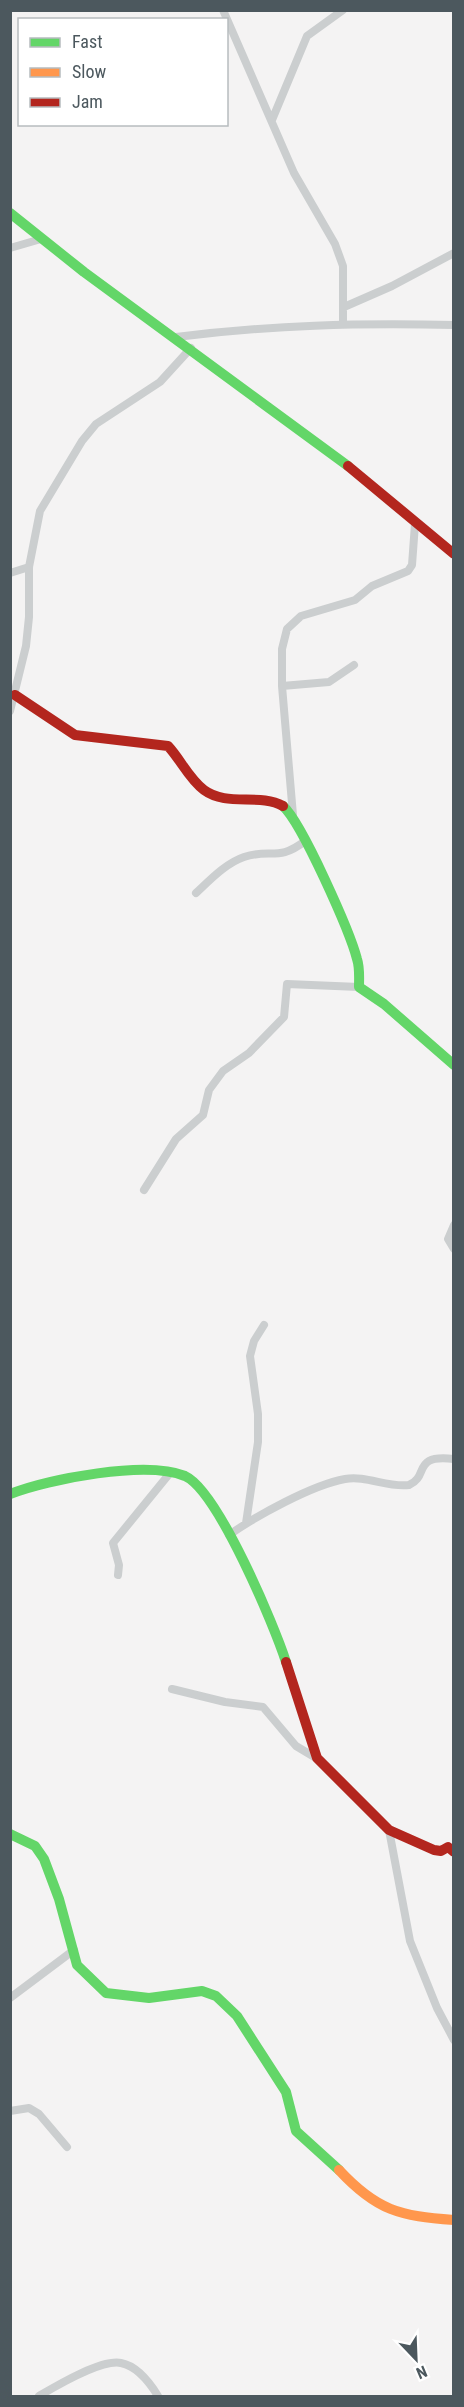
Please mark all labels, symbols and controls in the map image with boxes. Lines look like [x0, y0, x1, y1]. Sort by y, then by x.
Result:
legend [18, 18, 228, 126]
text: Fast [72, 31, 103, 52]
text: Slow [72, 61, 107, 82]
text: Jam [72, 91, 103, 112]
north arrow [386, 2329, 446, 2389]
text: N [413, 2362, 430, 2383]

